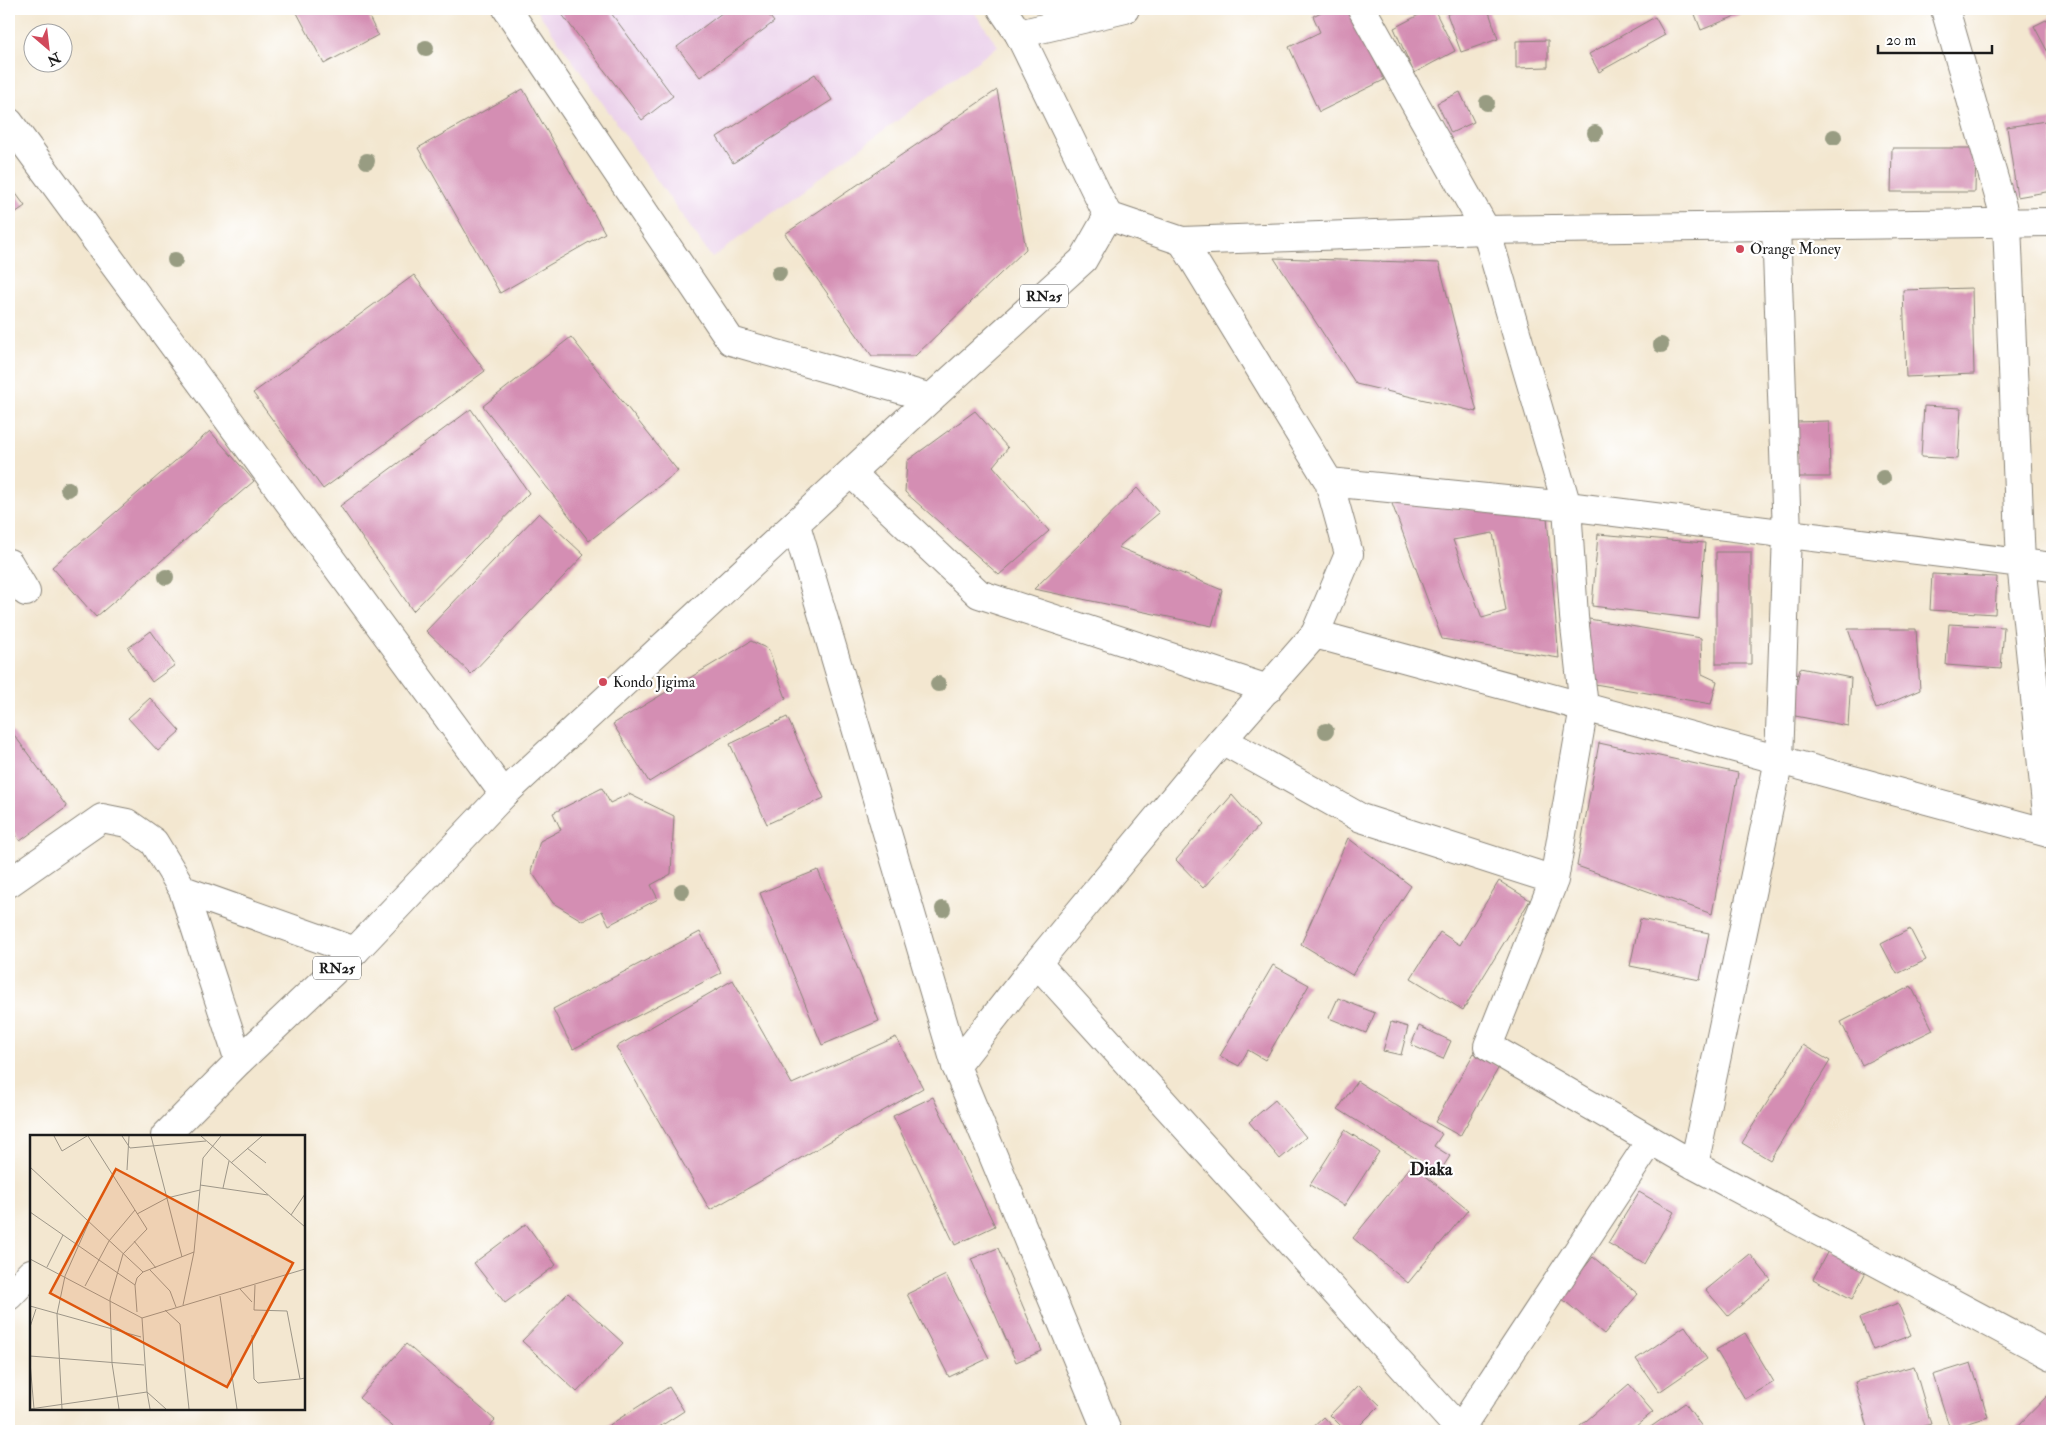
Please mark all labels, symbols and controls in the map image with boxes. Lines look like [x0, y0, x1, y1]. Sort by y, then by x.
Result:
north arrow [22, 22, 72, 72]
scale bar [1878, 22, 1992, 54]
text: 20 m [1886, 31, 1916, 50]
text: N [44, 48, 64, 70]
place label: Orange Money [1750, 240, 1841, 259]
marker: Orange Money [1734, 243, 1746, 255]
road number: RN25 [1020, 284, 1068, 308]
place label: Kondo Jigima [613, 673, 696, 693]
marker: Kondo Jigima [597, 676, 609, 688]
road number: RN25 [313, 956, 361, 980]
inset map [30, 1135, 305, 1410]
district label: Diaka [1410, 1158, 1453, 1181]

